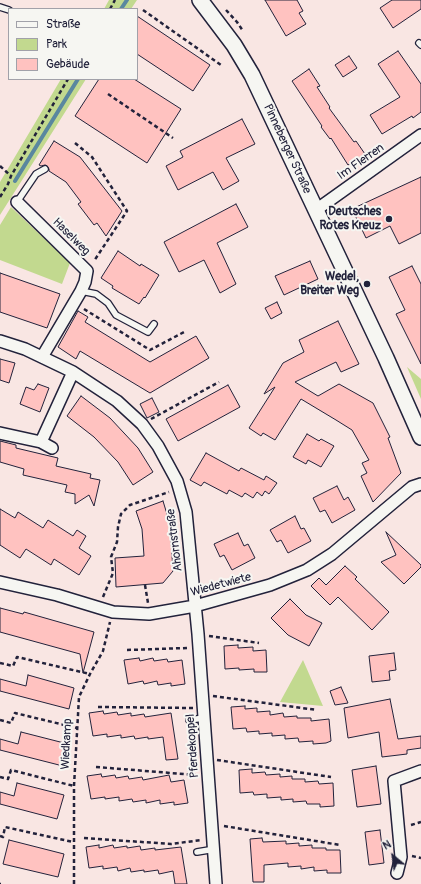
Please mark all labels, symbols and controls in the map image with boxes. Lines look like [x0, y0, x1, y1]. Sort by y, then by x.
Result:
legend [8, 8, 138, 80]
text: Straße [46, 17, 80, 32]
text: Park [46, 37, 67, 52]
text: Gebäude [46, 57, 89, 72]
street label: Pinneberger Straße [260, 102, 314, 196]
street label: Im Flerren [335, 141, 387, 183]
place label: Deutsches Rotes Kreuz [319, 205, 381, 233]
marker: Deutsches Rotes Kreuz [384, 214, 394, 224]
street label: Haselweg [49, 215, 93, 259]
place label: Wedel, Breiter Weg [300, 270, 359, 298]
marker: Wedel, Breiter Weg [362, 279, 372, 289]
street label: Ahornstraße [164, 508, 186, 572]
street label: Wiedetwiete [189, 570, 253, 600]
street label: Pferdekoppel [184, 713, 202, 779]
street label: Wiedkamp [58, 718, 76, 770]
north arrow [373, 836, 413, 876]
text: N [381, 838, 393, 853]

